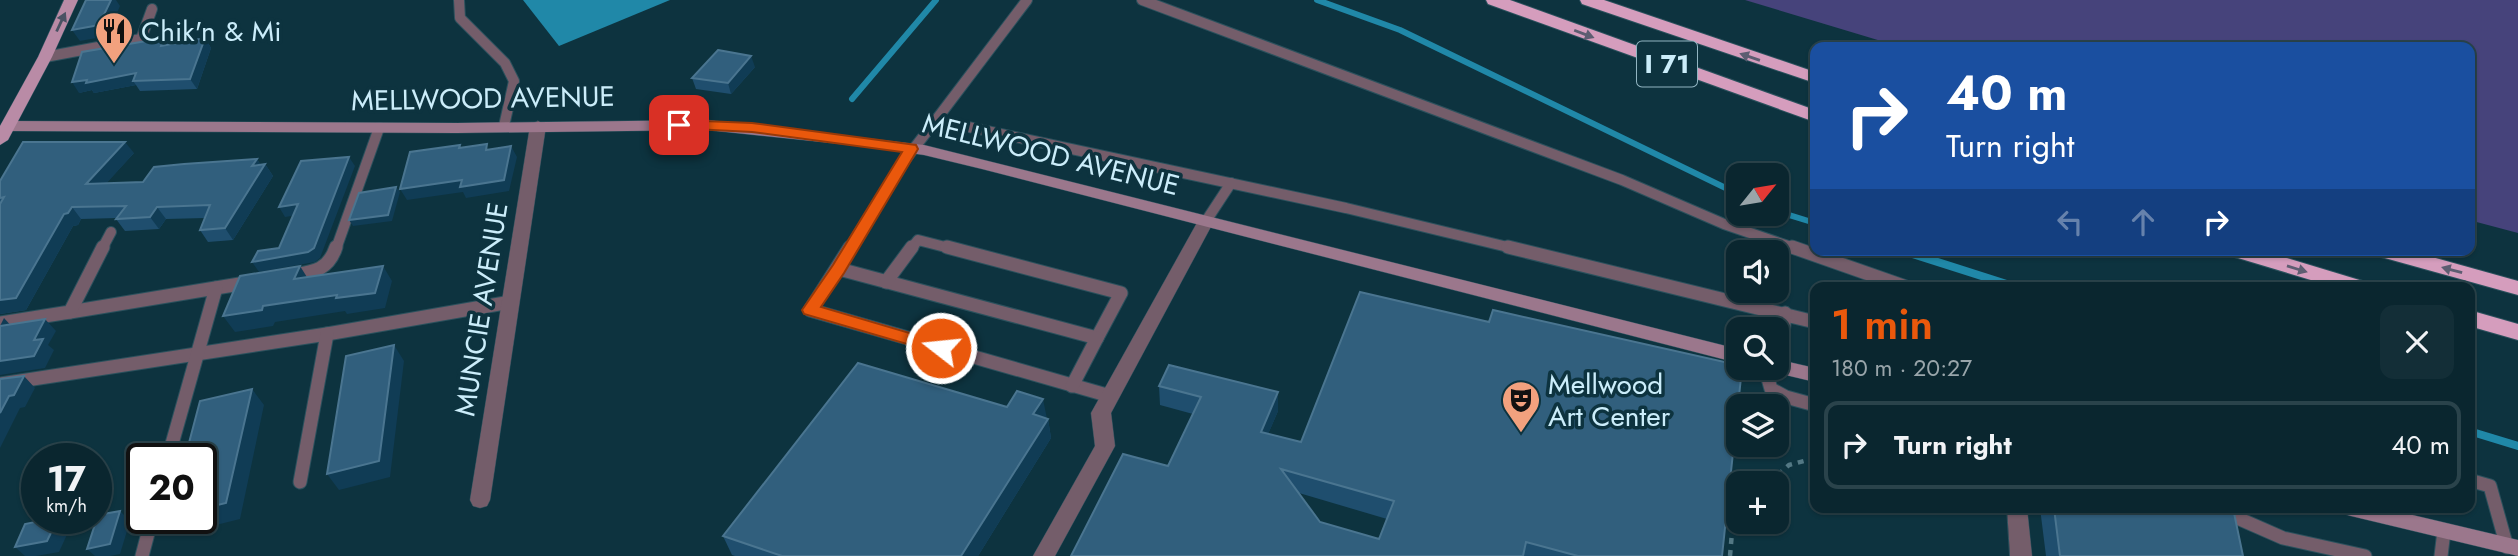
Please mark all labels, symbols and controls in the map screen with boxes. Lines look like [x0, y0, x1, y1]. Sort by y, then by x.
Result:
restaurant icon: Chik'n & Mi [93, 10, 135, 65]
place label: Chik'n & Mi [141, 11, 281, 52]
one-way arrow [55, 12, 67, 32]
one-way arrow [1574, 29, 1595, 40]
road number: I 71 [1637, 41, 1697, 86]
one-way arrow [1739, 51, 1760, 62]
text: 40 m [1946, 58, 2068, 128]
icon: right [1831, 70, 1922, 161]
street label: MELLWOOD AVENUE [351, 76, 615, 121]
pin [649, 95, 709, 155]
street label: MELLWOOD AVENUE [918, 103, 1184, 206]
icon: arrive [660, 106, 698, 144]
text: Turn right [1946, 123, 2075, 169]
north arrow [1726, 163, 1788, 226]
map controls [1726, 163, 1789, 534]
street label: MUNCIE AVENUE [444, 199, 519, 419]
icon: left [2051, 203, 2089, 241]
icon: ahead [2124, 203, 2162, 241]
icon: right [2197, 203, 2235, 241]
button: sound [1726, 240, 1789, 303]
one-way arrow [2287, 264, 2308, 274]
one-way arrow [2441, 264, 2463, 275]
text: 1 min [1831, 294, 1933, 355]
button: close [2380, 305, 2454, 379]
position arrow [904, 311, 978, 385]
button: search [1726, 317, 1789, 380]
text: 180 m · 20:27 [1831, 351, 1972, 385]
place label: Mellwood Art Center [1548, 364, 1671, 437]
theatre icon: Mellwood Art Center [1500, 379, 1542, 434]
button: layers [1726, 394, 1789, 457]
icon: right [1835, 426, 1873, 464]
text: Turn right [1894, 426, 2012, 464]
text: 40 m [2391, 426, 2450, 464]
speed limit sign: 20 [126, 443, 217, 534]
text: 17 [47, 454, 86, 504]
button: + [1726, 471, 1789, 534]
text: km/h [46, 493, 87, 519]

